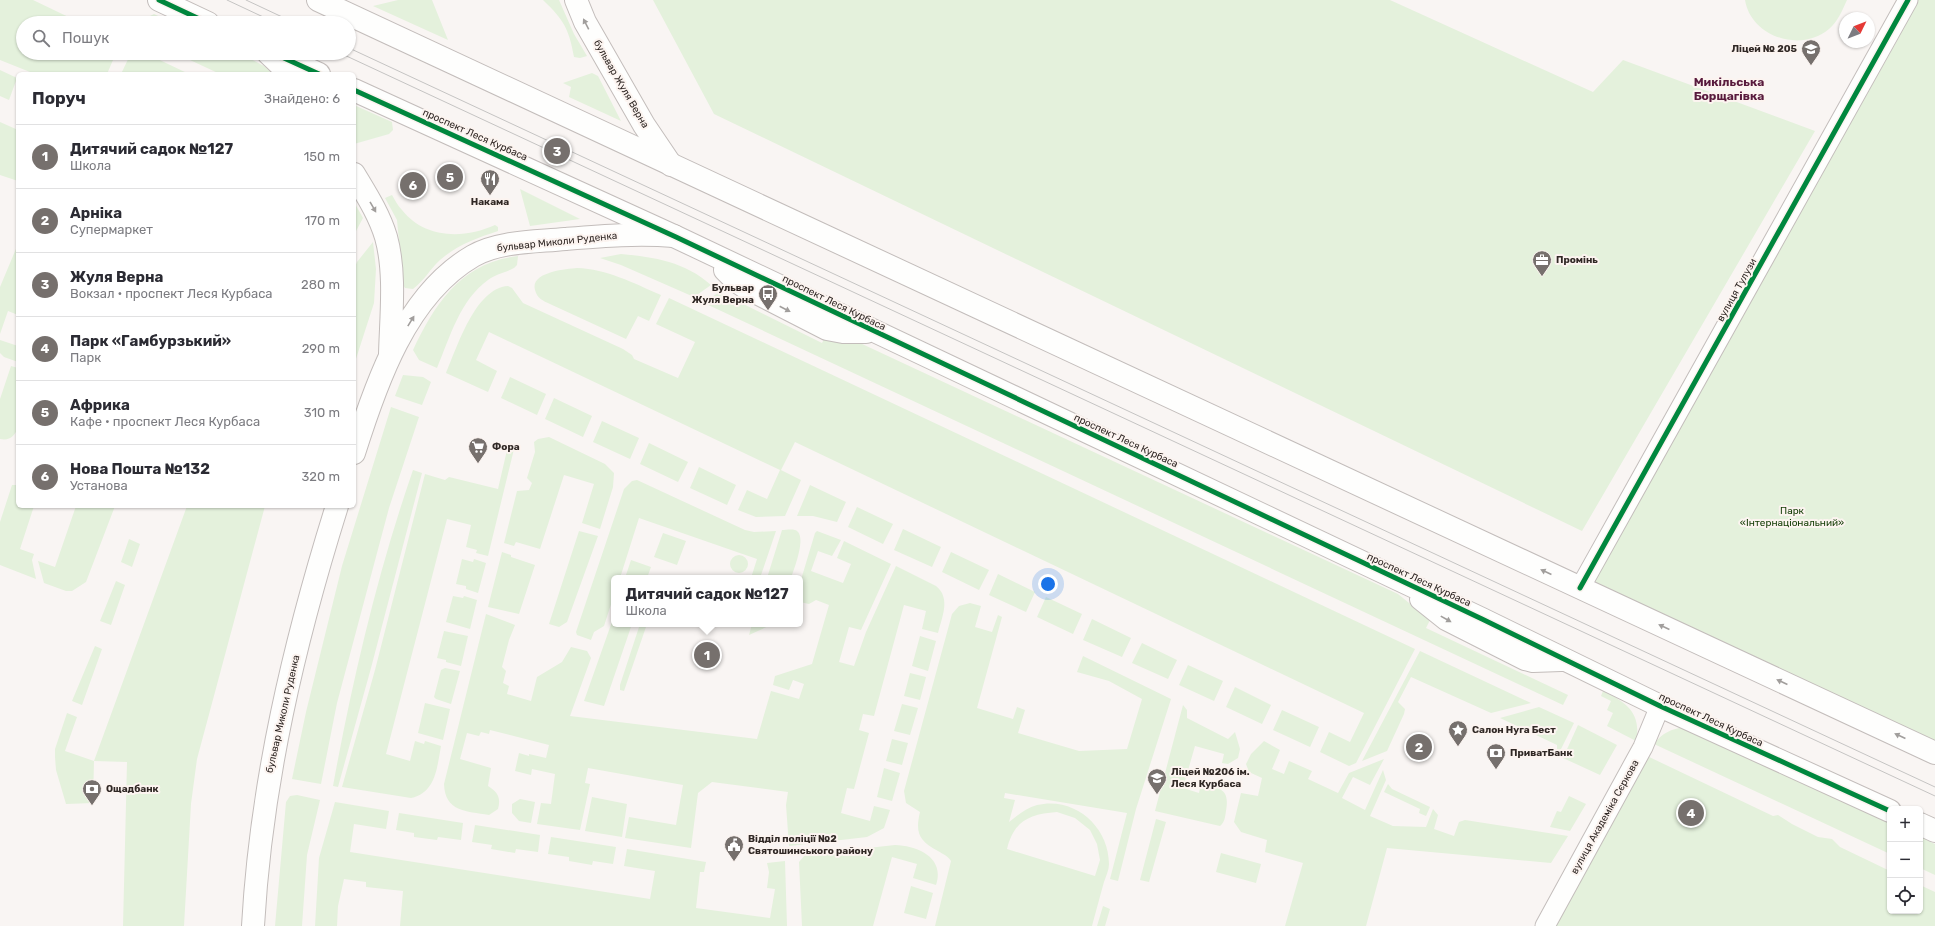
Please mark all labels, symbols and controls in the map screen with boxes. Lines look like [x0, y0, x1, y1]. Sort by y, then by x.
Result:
north arrow [1839, 12, 1875, 48]
search box [16, 16, 356, 60]
one-way arrow [583, 18, 589, 30]
icon: search [30, 27, 52, 49]
text: Пошук [62, 29, 109, 47]
street label: бульвар Жуля Верна [591, 38, 651, 130]
school or university icon: Ліцей № 205 [1800, 38, 1822, 66]
place label: Ліцей № 205 [1731, 43, 1798, 55]
district label: Микільська Борщагівка [1694, 75, 1764, 103]
text: Поруч [32, 88, 86, 108]
text: Знайдено: 6 [264, 91, 340, 106]
street label: проспект Леся Курбаса [421, 106, 529, 164]
pin: 3 [544, 136, 570, 166]
text: Дитячий садок №127 [70, 140, 233, 158]
text: 1 [42, 149, 48, 164]
text: 150 m [304, 149, 340, 164]
text: Школа [70, 158, 111, 173]
pin: 5 [437, 162, 463, 192]
restaurant icon: Накама [479, 168, 501, 196]
pin: 6 [400, 170, 426, 200]
place label: Накама [471, 196, 509, 208]
one-way arrow [370, 202, 377, 213]
text: Арніка [70, 204, 122, 222]
text: 2 [41, 213, 49, 228]
text: 170 m [305, 213, 340, 228]
text: Супермаркет [70, 222, 153, 237]
street label: бульвар Миколи Руденка [496, 230, 618, 254]
office icon: Промінь [1531, 249, 1553, 277]
place label: Промінь [1556, 254, 1598, 266]
street label: вулиця Тулузи [1715, 256, 1759, 324]
text: Жуля Верна [70, 268, 163, 286]
street label: проспект Леся Курбаса [780, 273, 888, 333]
text: 3 [41, 277, 49, 292]
text: 280 m [301, 277, 340, 292]
place label: Бульвар Жуля Верна [692, 282, 754, 306]
bus stop icon: Бульвар Жуля Верна [757, 283, 779, 311]
text: Вокзал · проспект Леся Курбаса [70, 286, 273, 301]
one-way arrow [780, 305, 791, 312]
one-way arrow [407, 315, 414, 327]
text: Парк «Гамбурзький» [70, 332, 231, 350]
text: 4 [41, 341, 49, 356]
text: 290 m [302, 341, 340, 356]
text: Парк [70, 350, 101, 365]
text: Африка [70, 396, 130, 414]
text: 5 [41, 405, 49, 420]
text: 310 m [304, 405, 340, 420]
street label: проспект Леся Курбаса [1072, 412, 1180, 470]
text: Кафе · проспект Леся Курбаса [70, 414, 260, 429]
supermarket icon: Фора [467, 436, 489, 464]
place label: Фора [492, 441, 520, 453]
text: Нова Пошта №132 [70, 460, 210, 478]
text: 6 [41, 469, 49, 484]
text: 320 m [302, 469, 340, 484]
text: Установа [70, 478, 128, 493]
park label: Парк «Інтернаціональний» [1740, 505, 1844, 529]
street label: проспект Леся Курбаса [1365, 551, 1473, 609]
one-way arrow [1540, 569, 1552, 575]
your location [1038, 574, 1058, 594]
popup [611, 575, 803, 627]
text: Дитячий садок №127 [625, 585, 789, 603]
text: Школа [625, 603, 667, 618]
one-way arrow [1440, 616, 1452, 623]
one-way arrow [1658, 624, 1669, 630]
pin: 1 [694, 640, 720, 670]
street label: бульвар Миколи Руденка [264, 654, 302, 774]
one-way arrow [1775, 678, 1787, 684]
street label: проспект Леся Курбаса [1657, 691, 1765, 749]
place icon: Салон Нуга Бест [1447, 719, 1469, 747]
place label: Салон Нуга Бест [1472, 724, 1556, 736]
pin: 2 [1406, 732, 1432, 762]
one-way arrow [1894, 733, 1905, 739]
bank icon: ПриватБанк [1485, 742, 1507, 770]
place label: ПриватБанк [1510, 747, 1573, 759]
street label: вулиця Академіка Сєркова [1569, 758, 1641, 876]
place label: Ліцей №206 ім. Леся Курбаса [1171, 766, 1250, 790]
school or university icon: Ліцей №206 ім. Леся Курбаса [1146, 767, 1168, 795]
bank icon: Ощадбанк [81, 778, 103, 806]
place label: Ощадбанк [106, 783, 159, 795]
pin: 4 [1678, 798, 1704, 828]
map controls [1887, 806, 1923, 914]
button: + [1887, 806, 1923, 842]
place label: Відділ поліції №2 Святошинського району [748, 833, 873, 857]
public building icon: Відділ поліції №2 Святошинського району [723, 834, 745, 862]
button: − [1887, 842, 1923, 878]
button: locate [1887, 878, 1923, 914]

